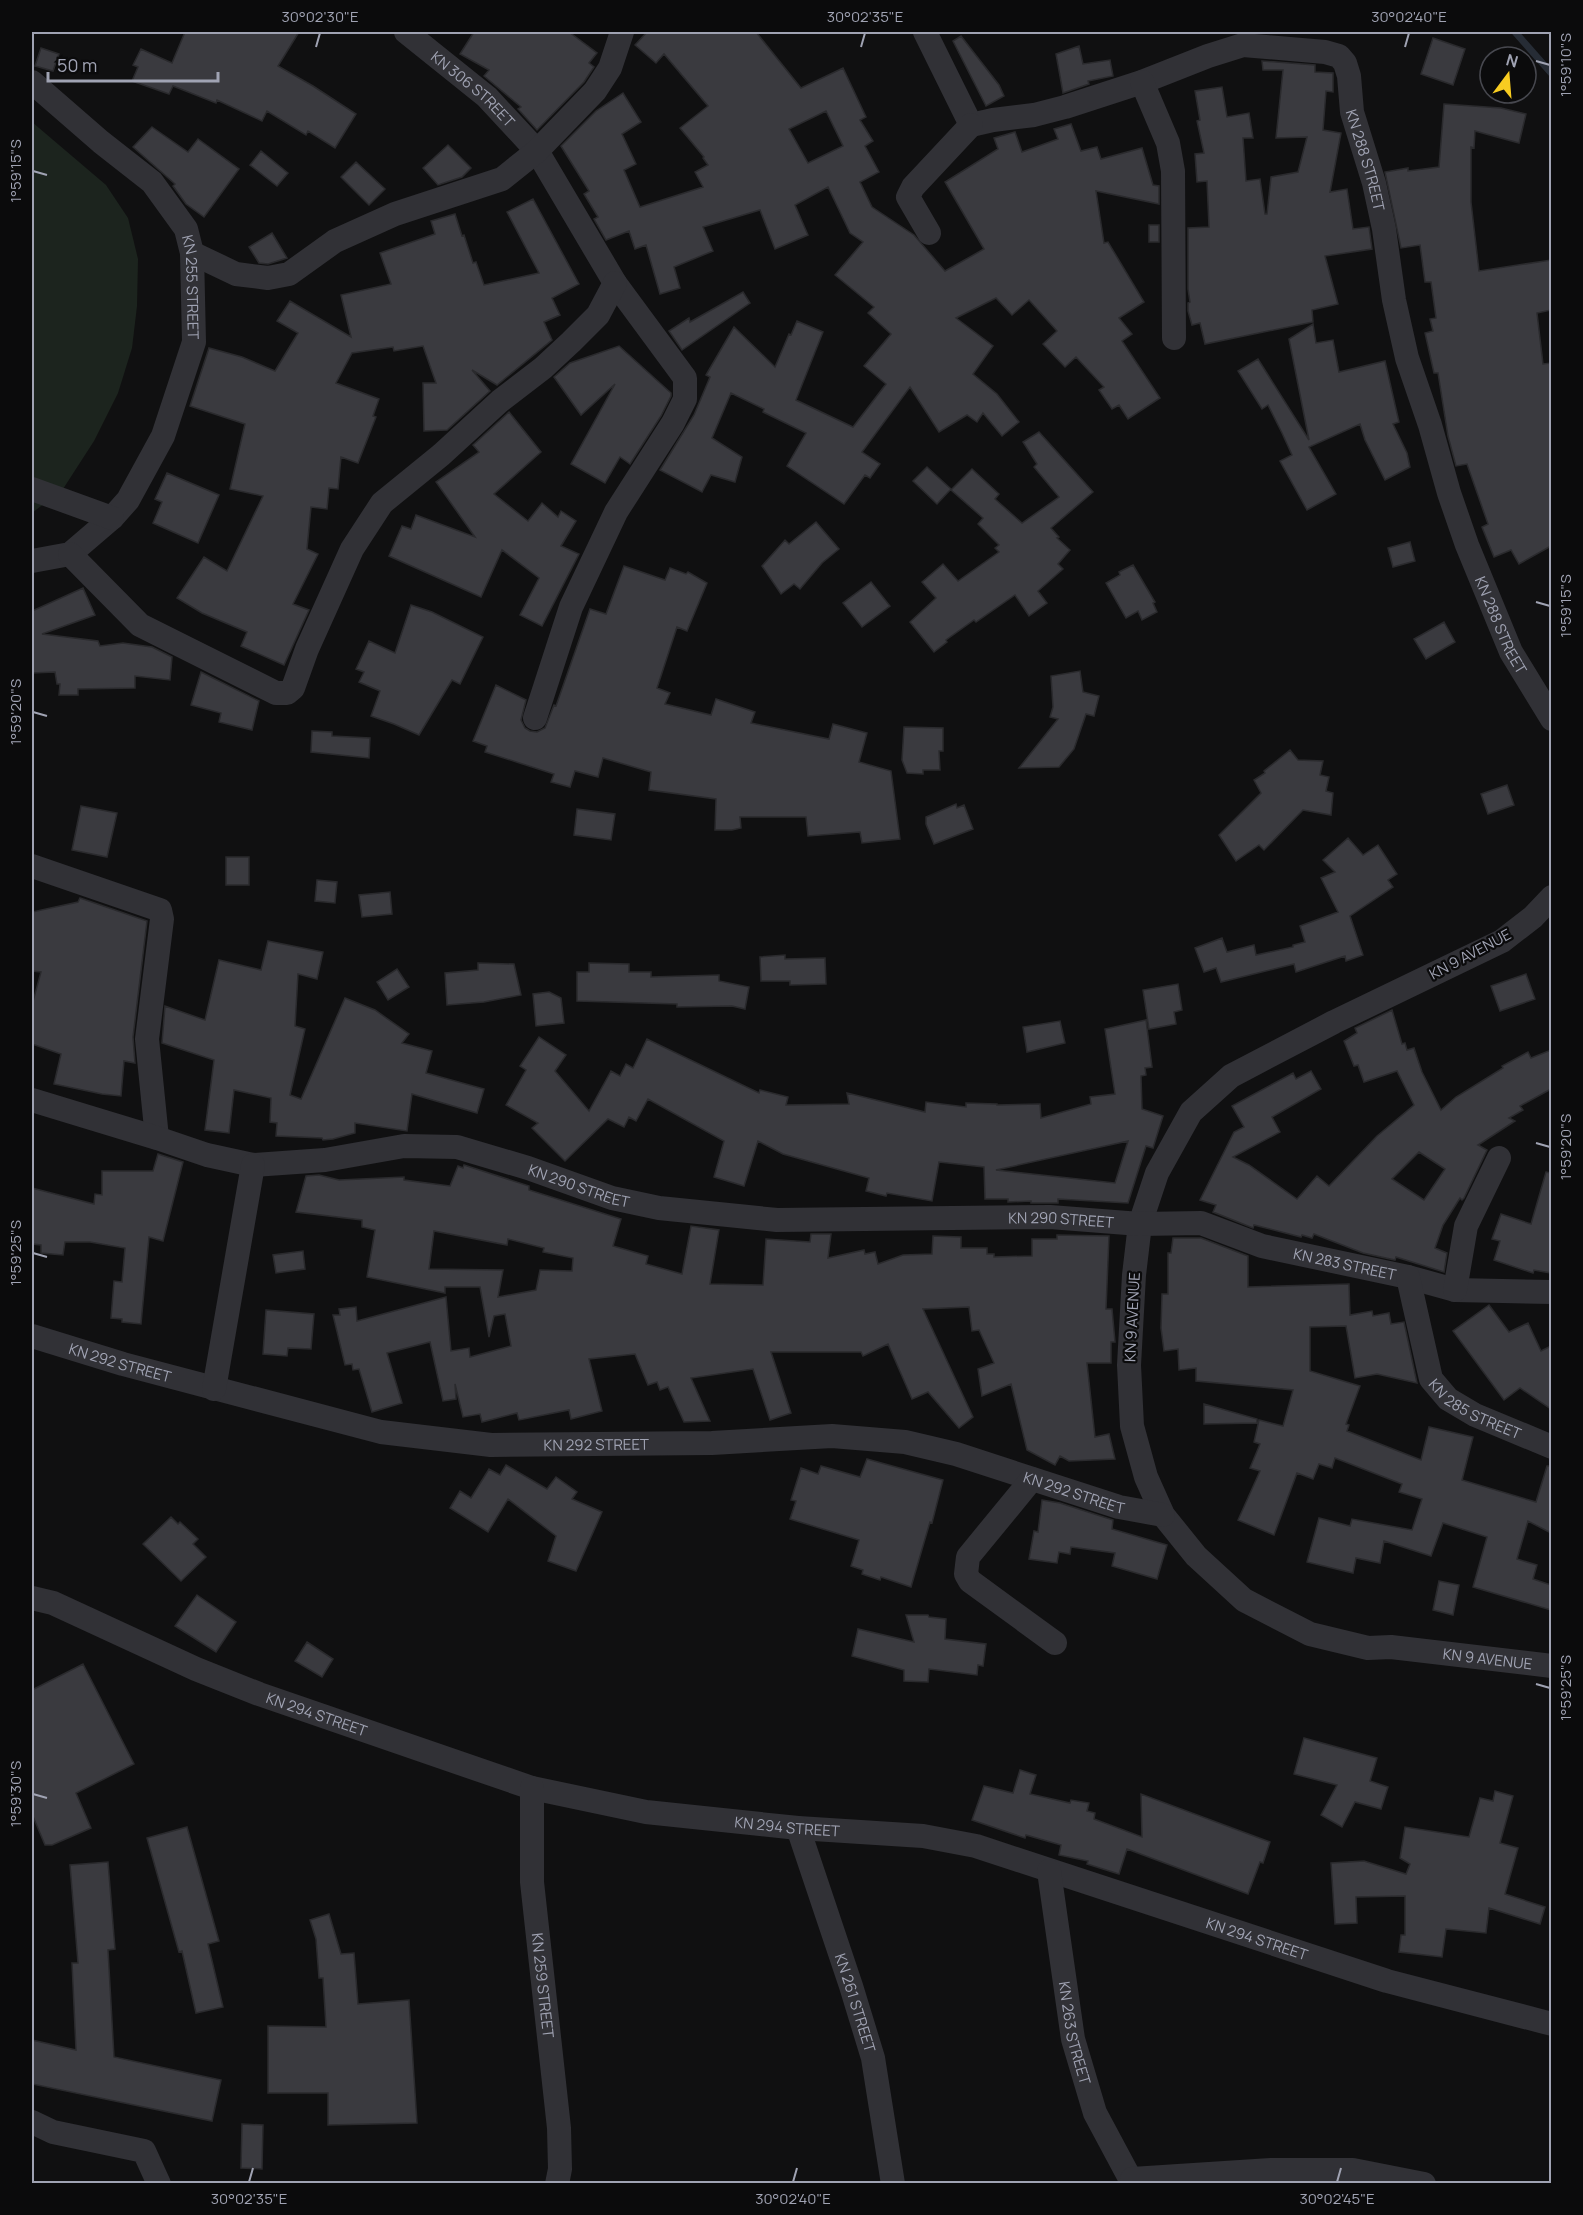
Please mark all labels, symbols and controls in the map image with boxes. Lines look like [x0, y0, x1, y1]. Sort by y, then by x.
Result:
text: 30°02'30"E [282, 6, 358, 27]
text: 30°02'35"E [827, 6, 903, 27]
text: 30°02'40"E [1371, 6, 1447, 27]
text: 1°59'10"S [1555, 33, 1576, 97]
scale bar [48, 45, 218, 83]
north arrow [1478, 45, 1538, 105]
street label: KN 306 STREET [427, 46, 520, 131]
text: N [1504, 48, 1521, 73]
text: 50 m [57, 53, 97, 77]
street label: KN 288 STREET [1341, 107, 1390, 213]
text: 1°59'15"S [5, 139, 26, 203]
street label: KN 255 STREET [177, 233, 204, 340]
street label: KN 288 STREET [1470, 573, 1532, 678]
text: 1°59'15"S [1555, 574, 1576, 638]
text: 1°59'20"S [5, 679, 26, 745]
street label: KN 9 AVENUE [1425, 924, 1515, 984]
text: 1°59'20"S [1555, 1114, 1576, 1180]
street label: KN 290 STREET [525, 1158, 632, 1212]
street label: KN 290 STREET [1008, 1206, 1115, 1232]
text: 1°59'25"S [5, 1220, 26, 1286]
street label: KN 283 STREET [1292, 1242, 1398, 1285]
street label: KN 9 AVENUE [1119, 1272, 1145, 1362]
street label: KN 292 STREET [66, 1338, 174, 1387]
street label: KN 285 STREET [1424, 1374, 1525, 1444]
street label: KN 292 STREET [543, 1433, 649, 1455]
street label: KN 292 STREET [1021, 1466, 1126, 1518]
street label: KN 9 AVENUE [1442, 1643, 1533, 1674]
text: 1°59'25"S [1555, 1655, 1576, 1721]
street label: KN 294 STREET [263, 1687, 370, 1741]
text: 1°59'30"S [5, 1761, 26, 1827]
street label: KN 294 STREET [733, 1811, 841, 1841]
street label: KN 294 STREET [1204, 1912, 1311, 1965]
street label: KN 259 STREET [527, 1932, 560, 2039]
street label: KN 261 STREET [830, 1951, 881, 2055]
street label: KN 263 STREET [1054, 1980, 1096, 2087]
text: 30°02'35"E [211, 2188, 287, 2209]
text: 30°02'40"E [755, 2188, 831, 2209]
text: 30°02'45"E [1299, 2188, 1375, 2209]

